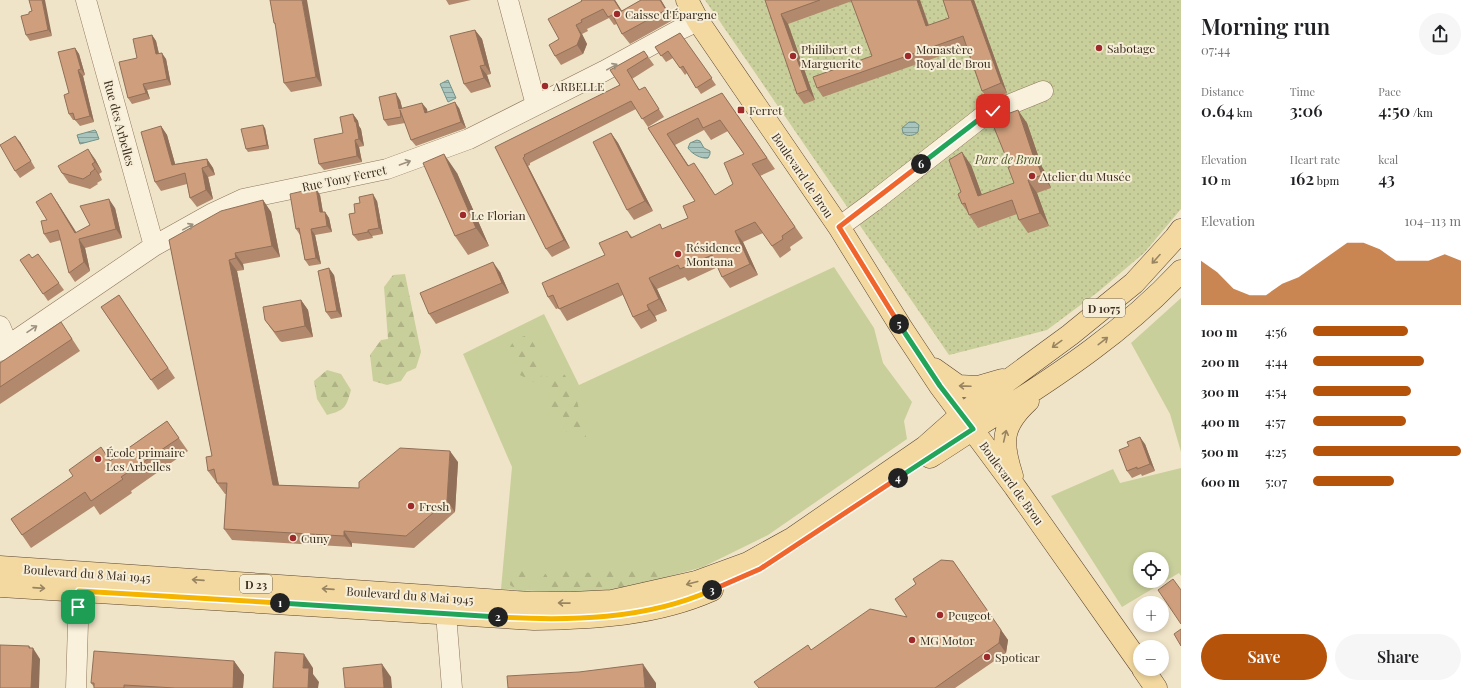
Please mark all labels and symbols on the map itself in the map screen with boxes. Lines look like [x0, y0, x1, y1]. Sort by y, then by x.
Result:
place label: Caisse d'Épargne [625, 6, 717, 22]
marker: Caisse d'Épargne [612, 9, 622, 19]
place label: Sabotage [1107, 40, 1155, 56]
place label: Philibert et Marguerite [801, 41, 862, 71]
place label: Monastère Royal de Brou [916, 41, 991, 71]
marker: Sabotage [1094, 43, 1104, 53]
marker: Philibert et Marguerite [788, 51, 798, 61]
marker: Monastère Royal de Brou [903, 51, 913, 61]
one-way arrow [605, 62, 617, 70]
street label: Rue des Arbelles [101, 78, 139, 168]
place label: ARBELLE [552, 78, 604, 94]
marker: ARBELLE [540, 81, 550, 91]
pin [976, 94, 1010, 128]
place label: Ferret [749, 102, 783, 118]
marker: Ferret [736, 105, 746, 115]
street label: Boulevard de Brou [769, 129, 837, 221]
park label: Parc de Brou [974, 151, 1041, 167]
pin: 6 [911, 154, 931, 174]
one-way arrow [399, 158, 411, 166]
street label: Rue Tony Ferret [300, 161, 389, 195]
place label: Atelier du Musée [1039, 168, 1131, 184]
marker: Atelier du Musée [1027, 171, 1037, 181]
place label: Le Florian [471, 207, 526, 223]
marker: Le Florian [458, 210, 468, 220]
one-way arrow [182, 222, 194, 230]
place label: Résidence Montana [686, 239, 741, 269]
marker: Résidence Montana [673, 249, 683, 259]
one-way arrow [1152, 254, 1161, 264]
road number: D 1075 [1083, 299, 1125, 317]
pin: 5 [889, 314, 909, 334]
one-way arrow [26, 325, 37, 333]
one-way arrow [1098, 337, 1109, 345]
one-way arrow [1052, 340, 1063, 348]
one-way arrow [959, 383, 972, 390]
one-way arrow [1002, 430, 1010, 443]
street label: Boulevard de Brou [976, 438, 1048, 528]
place label: École primaire Les Arbelles [106, 444, 185, 474]
marker: École primaire Les Arbelles [93, 454, 103, 464]
pin: 4 [888, 468, 908, 488]
place label: Fresh [419, 498, 449, 514]
marker: Fresh [406, 501, 416, 511]
place label: Cuny [301, 530, 329, 546]
marker: Cuny [288, 533, 298, 543]
street label: Boulevard du 8 Mai 1945 [23, 561, 151, 585]
road number: D 23 [240, 575, 272, 593]
one-way arrow [192, 577, 205, 584]
one-way arrow [686, 579, 699, 587]
pin: 3 [702, 580, 722, 600]
street label: Boulevard du 8 Mai 1945 [346, 583, 474, 607]
one-way arrow [32, 585, 45, 592]
one-way arrow [322, 586, 335, 593]
pin [61, 590, 95, 624]
pin: 1 [270, 593, 290, 613]
one-way arrow [558, 599, 571, 607]
pin: 2 [488, 607, 508, 627]
place label: Peugeot [948, 607, 992, 623]
marker: Peugeot [935, 610, 945, 620]
place label: MG Motor [920, 632, 975, 648]
marker: MG Motor [907, 635, 917, 645]
place label: Spoticar [995, 649, 1041, 665]
marker: Spoticar [982, 652, 992, 662]

